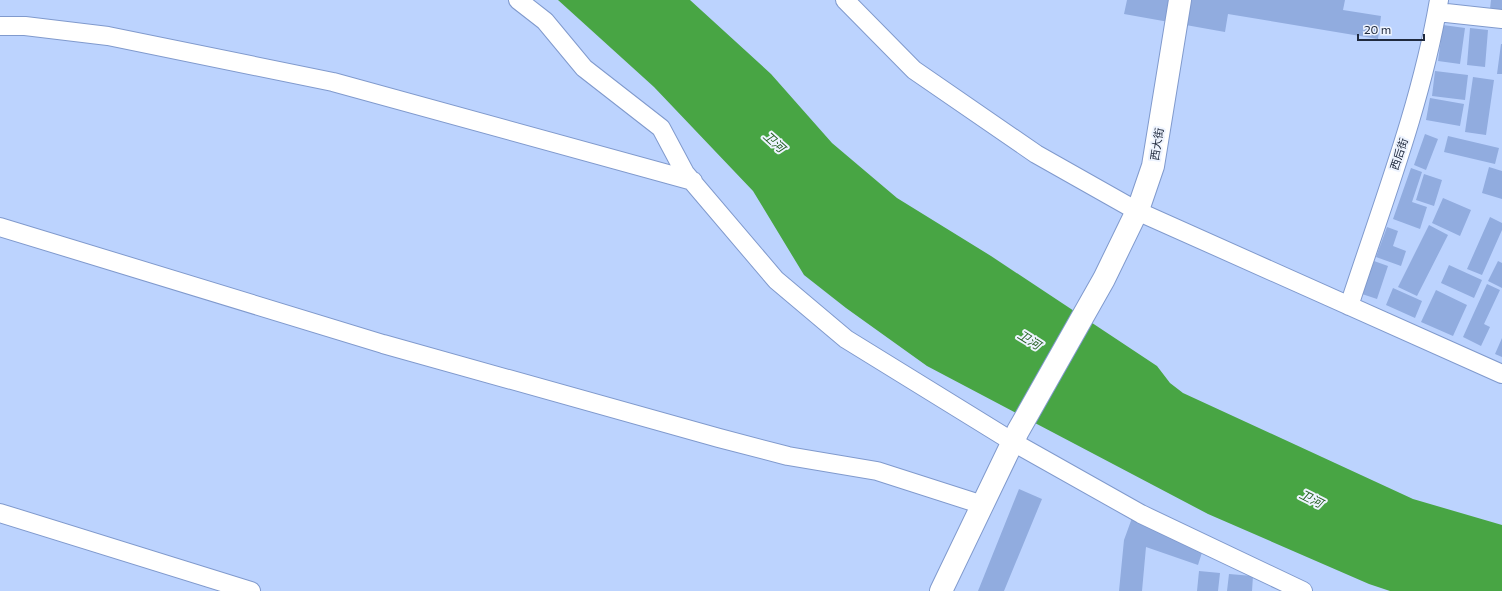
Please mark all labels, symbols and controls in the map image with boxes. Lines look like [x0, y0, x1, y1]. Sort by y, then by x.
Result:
scale bar [1358, 16, 1424, 42]
text: 20 m [1364, 22, 1391, 36]
street label: 西大街 [1148, 127, 1166, 161]
water label: 卫河 [761, 128, 790, 156]
street label: 西后街 [1387, 136, 1410, 172]
water label: 卫河 [1016, 327, 1045, 353]
water label: 卫河 [1298, 486, 1327, 511]

